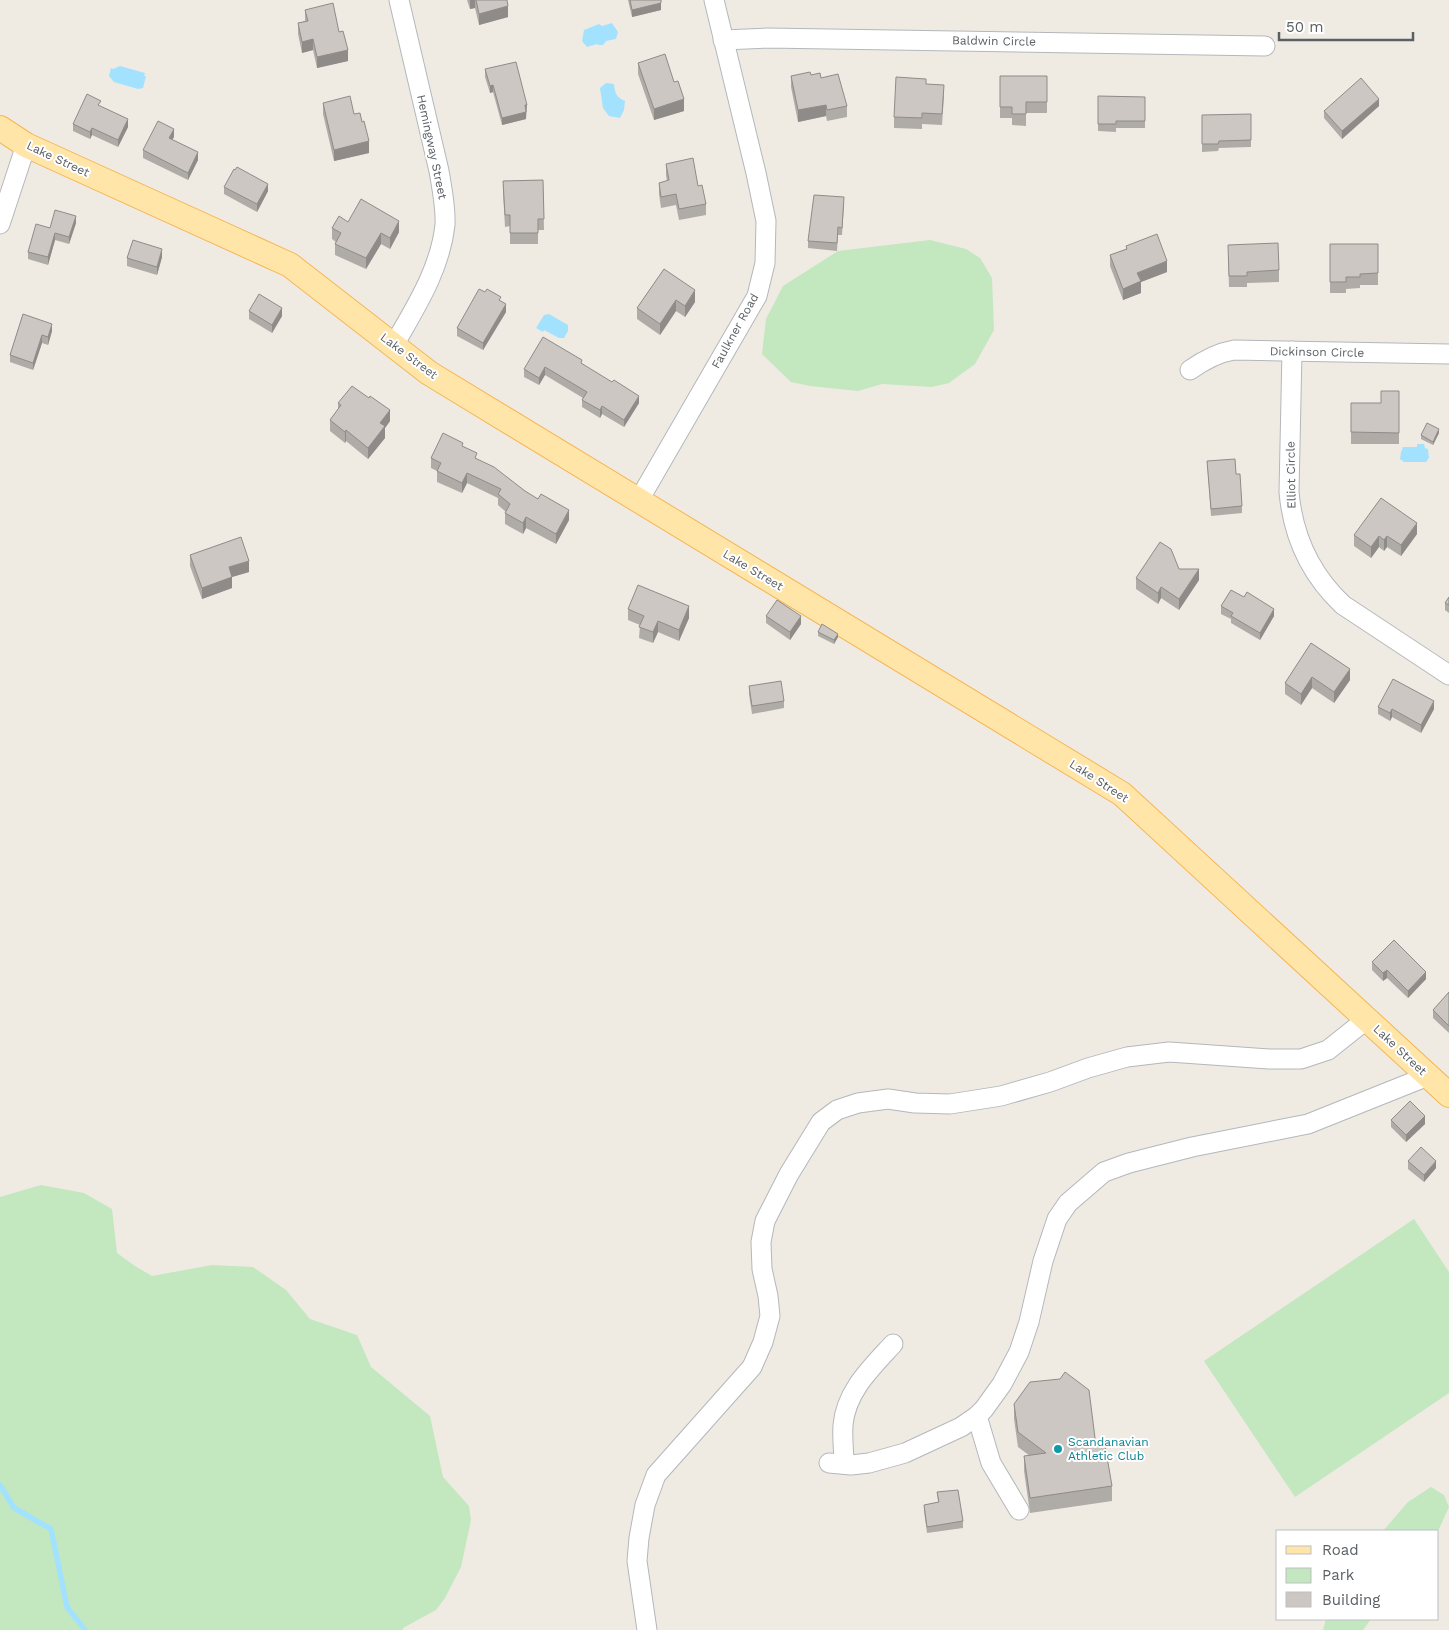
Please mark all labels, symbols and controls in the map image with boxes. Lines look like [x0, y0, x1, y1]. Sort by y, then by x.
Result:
scale bar [1279, 10, 1413, 42]
text: 50 m [1286, 18, 1323, 36]
street label: Baldwin Circle [952, 33, 1036, 49]
street label: Hemingway Street [414, 94, 450, 200]
street label: Lake Street [24, 138, 92, 180]
street label: Faulkner Road [709, 291, 761, 371]
street label: Lake Street [378, 330, 440, 382]
street label: Dickinson Circle [1270, 344, 1364, 360]
street label: Elliot Circle [1283, 441, 1299, 509]
street label: Lake Street [720, 547, 786, 593]
street label: Lake Street [1067, 757, 1131, 805]
street label: Lake Street [1370, 1022, 1430, 1078]
place label: Scandanavian Athletic Club [1068, 1435, 1149, 1463]
marker: Scandanavian Athletic Club [1052, 1443, 1064, 1455]
legend [1276, 1530, 1439, 1620]
text: Road [1322, 1541, 1359, 1559]
text: Park [1322, 1566, 1355, 1584]
text: Building [1322, 1591, 1380, 1609]

